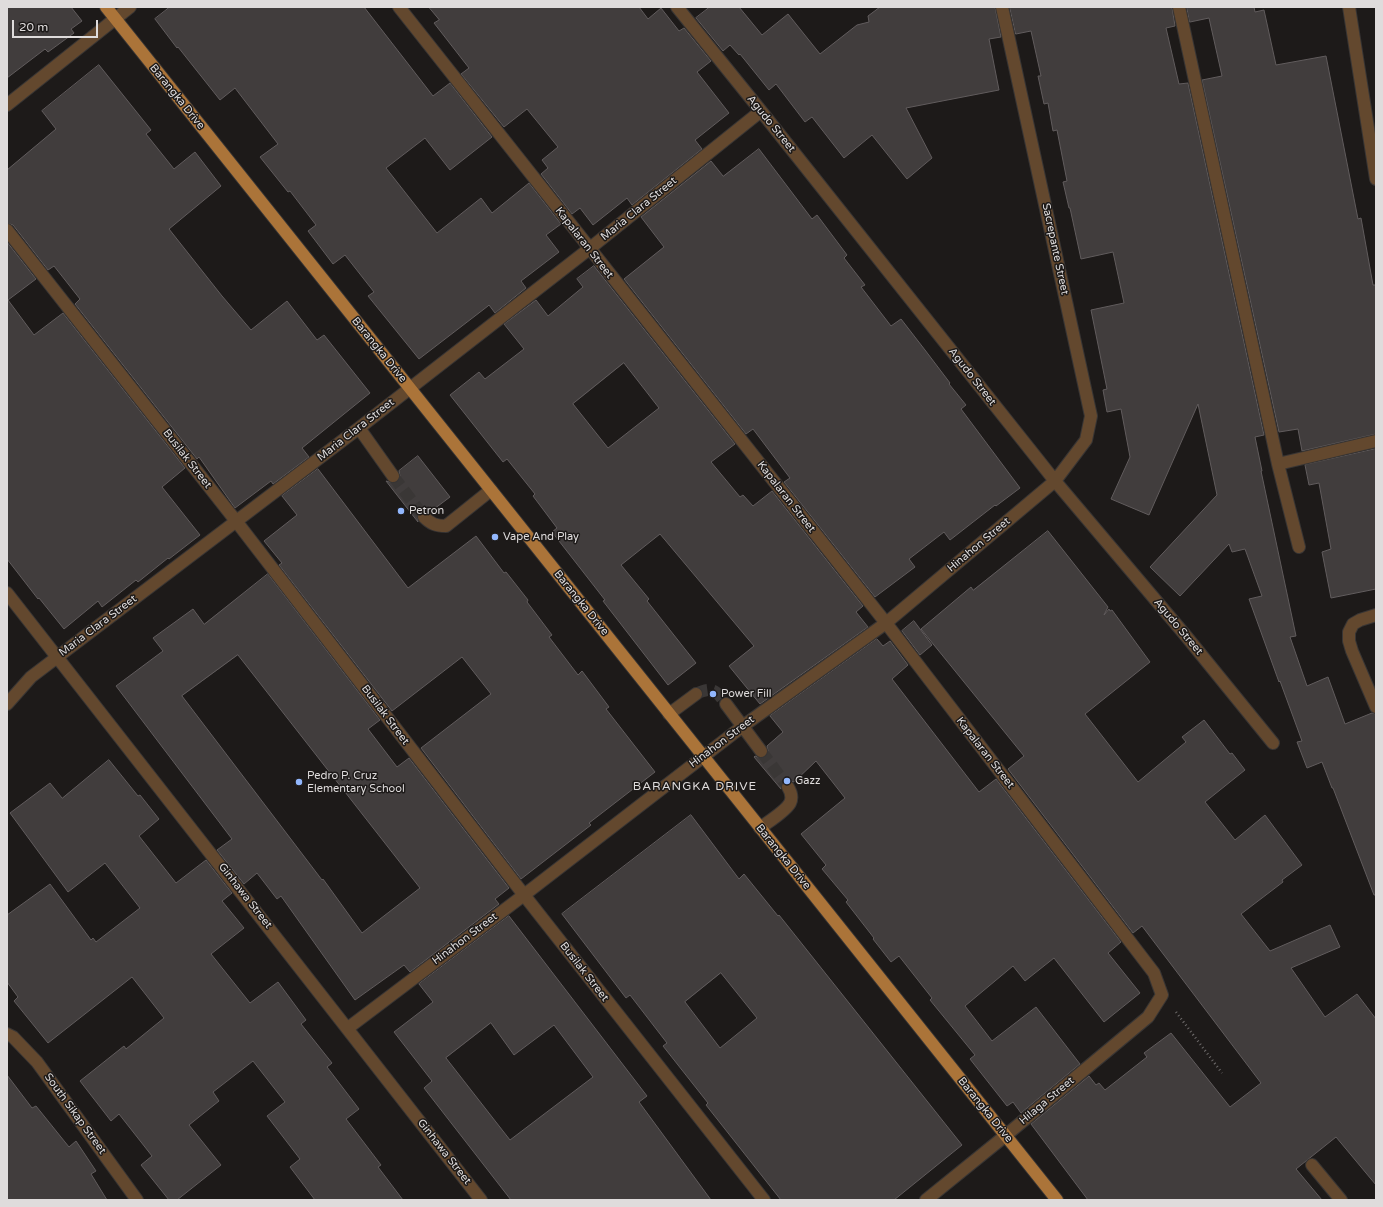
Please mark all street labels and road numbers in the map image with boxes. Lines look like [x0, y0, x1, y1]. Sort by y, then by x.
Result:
street label: Barangka Drive [147, 62, 207, 132]
street label: Agudo Street [744, 93, 798, 155]
street label: Maria Clara Street [598, 174, 680, 244]
street label: Sacrepante Street [1039, 202, 1071, 296]
street label: Kapalaran Street [552, 205, 616, 281]
street label: Barangka Drive [349, 315, 409, 385]
street label: Agudo Street [945, 345, 999, 409]
street label: Maria Clara Street [315, 396, 397, 464]
street label: Busilak Street [160, 427, 214, 491]
street label: Kapalaran Street [754, 459, 818, 535]
street label: Hinahon Street [945, 515, 1013, 575]
street label: Barangka Drive [551, 568, 611, 638]
street label: Maria Clara Street [56, 592, 140, 660]
street label: Agudo Street [1151, 596, 1205, 658]
street label: Busilak Street [358, 682, 412, 748]
street label: Hinahon Street [687, 713, 757, 771]
street label: Kapalaran Street [953, 715, 1017, 791]
street label: Barangka Drive [753, 822, 813, 892]
street label: Ginhawa Street [215, 861, 275, 931]
street label: Hinahon Street [430, 910, 500, 968]
street label: Busilak Street [557, 940, 611, 1004]
street label: South Sikap Street [41, 1071, 109, 1157]
street label: Hilaga Street [1017, 1074, 1077, 1128]
street label: Barangka Drive [955, 1075, 1015, 1145]
street label: Ginhawa Street [414, 1117, 474, 1187]

